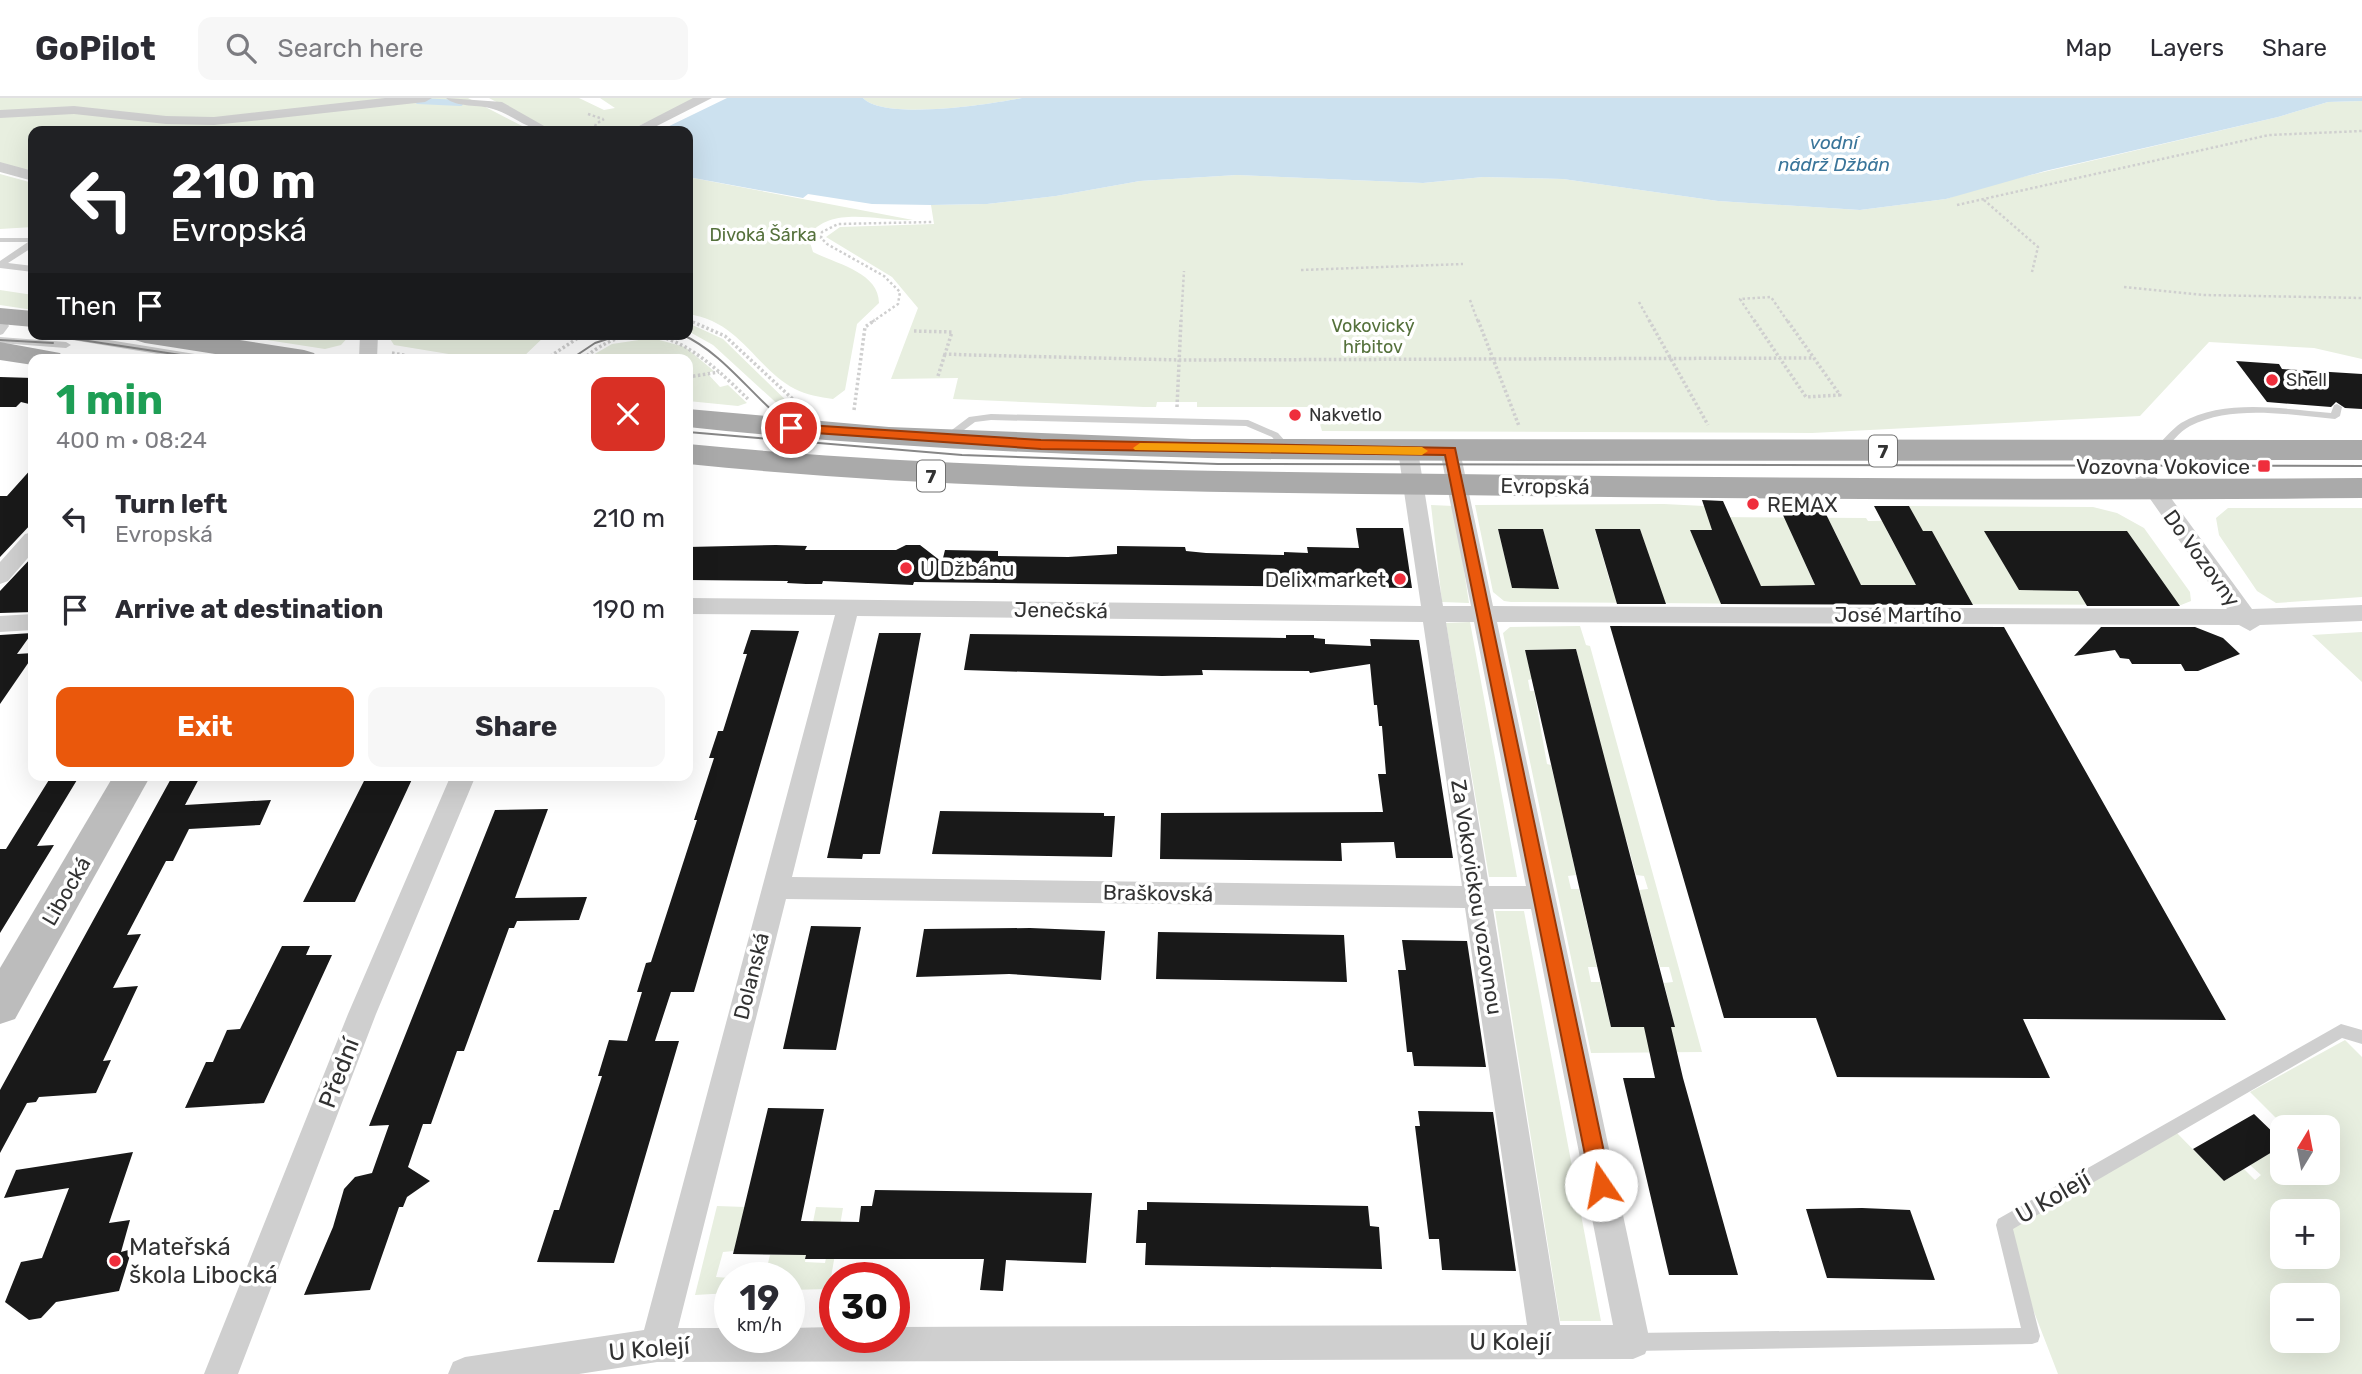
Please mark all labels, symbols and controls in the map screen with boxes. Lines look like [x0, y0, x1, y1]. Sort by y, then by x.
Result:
search box [198, 17, 688, 80]
text: GoPilot [35, 29, 156, 68]
icon: search [222, 29, 260, 67]
text: Search here [278, 33, 423, 64]
text: Map [2065, 34, 2112, 62]
text: Layers [2150, 34, 2224, 62]
text: Share [2262, 34, 2327, 62]
water label: vodní nádrž Džbán [1778, 131, 1890, 176]
text: 210 m [171, 152, 316, 210]
icon: left [56, 154, 147, 245]
text: Evropská [171, 211, 307, 249]
park label: Divoká Šárka [709, 224, 817, 246]
icon: arrive [131, 287, 169, 325]
text: Then [56, 291, 117, 322]
park label: Vokovický hřbitov [1331, 315, 1415, 358]
place label: Shell [2286, 369, 2327, 391]
marker: Shell [2264, 372, 2280, 388]
text: 1 min [56, 375, 163, 425]
button: close [591, 377, 665, 451]
pin [761, 398, 821, 458]
place label: Nakvetlo [1309, 404, 1382, 426]
marker: Nakvetlo [1287, 407, 1303, 423]
icon: arrive [772, 409, 810, 447]
text: 400 m · 08:24 [56, 426, 207, 454]
road number: 7 [1869, 436, 1897, 466]
place label: Vozovna Vokovice [2076, 454, 2250, 479]
marker: Vozovna Vokovice [2256, 458, 2272, 474]
road number: 7 [917, 460, 945, 492]
street label: Evropská [1500, 473, 1590, 499]
text: Turn left [115, 489, 227, 520]
place label: REMAX [1767, 492, 1838, 517]
marker: REMAX [1745, 496, 1761, 512]
icon: left [56, 500, 94, 538]
text: 210 m [593, 503, 665, 534]
street label: Do Vozovny [2159, 505, 2246, 612]
text: Evropská [115, 520, 213, 548]
place label: U Džbánu [920, 556, 1014, 581]
marker: U Džbánu [898, 560, 914, 576]
place label: Delix market [1265, 567, 1386, 592]
marker: Delix market [1392, 571, 1408, 587]
icon: arrive [56, 591, 94, 629]
text: Arrive at destination [115, 594, 383, 625]
text: 190 m [592, 594, 665, 625]
street label: Jenečská [1014, 597, 1108, 623]
street label: José Martího [1834, 602, 1962, 627]
button: Exit [56, 687, 354, 767]
button: Share [368, 687, 665, 767]
street label: Za Vokovickou vozovnou [1446, 778, 1508, 1016]
street label: Libocká [36, 852, 96, 930]
street label: Braškovská [1103, 880, 1213, 906]
street label: Dolanská [728, 930, 774, 1022]
street label: Přední [313, 1033, 365, 1112]
north arrow [2270, 1115, 2340, 1185]
map controls [2270, 1115, 2340, 1353]
position arrow [1564, 1148, 1638, 1222]
street label: U Kolejí [2011, 1164, 2096, 1229]
button: + [2270, 1199, 2340, 1269]
place label: Mateřská škola Libocká [129, 1233, 278, 1289]
marker: Mateřská škola Libocká [107, 1253, 123, 1269]
speed limit sign: 30 [819, 1262, 910, 1353]
text: 19 [740, 1277, 779, 1319]
button: − [2270, 1283, 2340, 1353]
text: km/h [737, 1314, 782, 1336]
street label: U Kolejí [1469, 1328, 1552, 1356]
street label: U Kolejí [607, 1331, 692, 1366]

